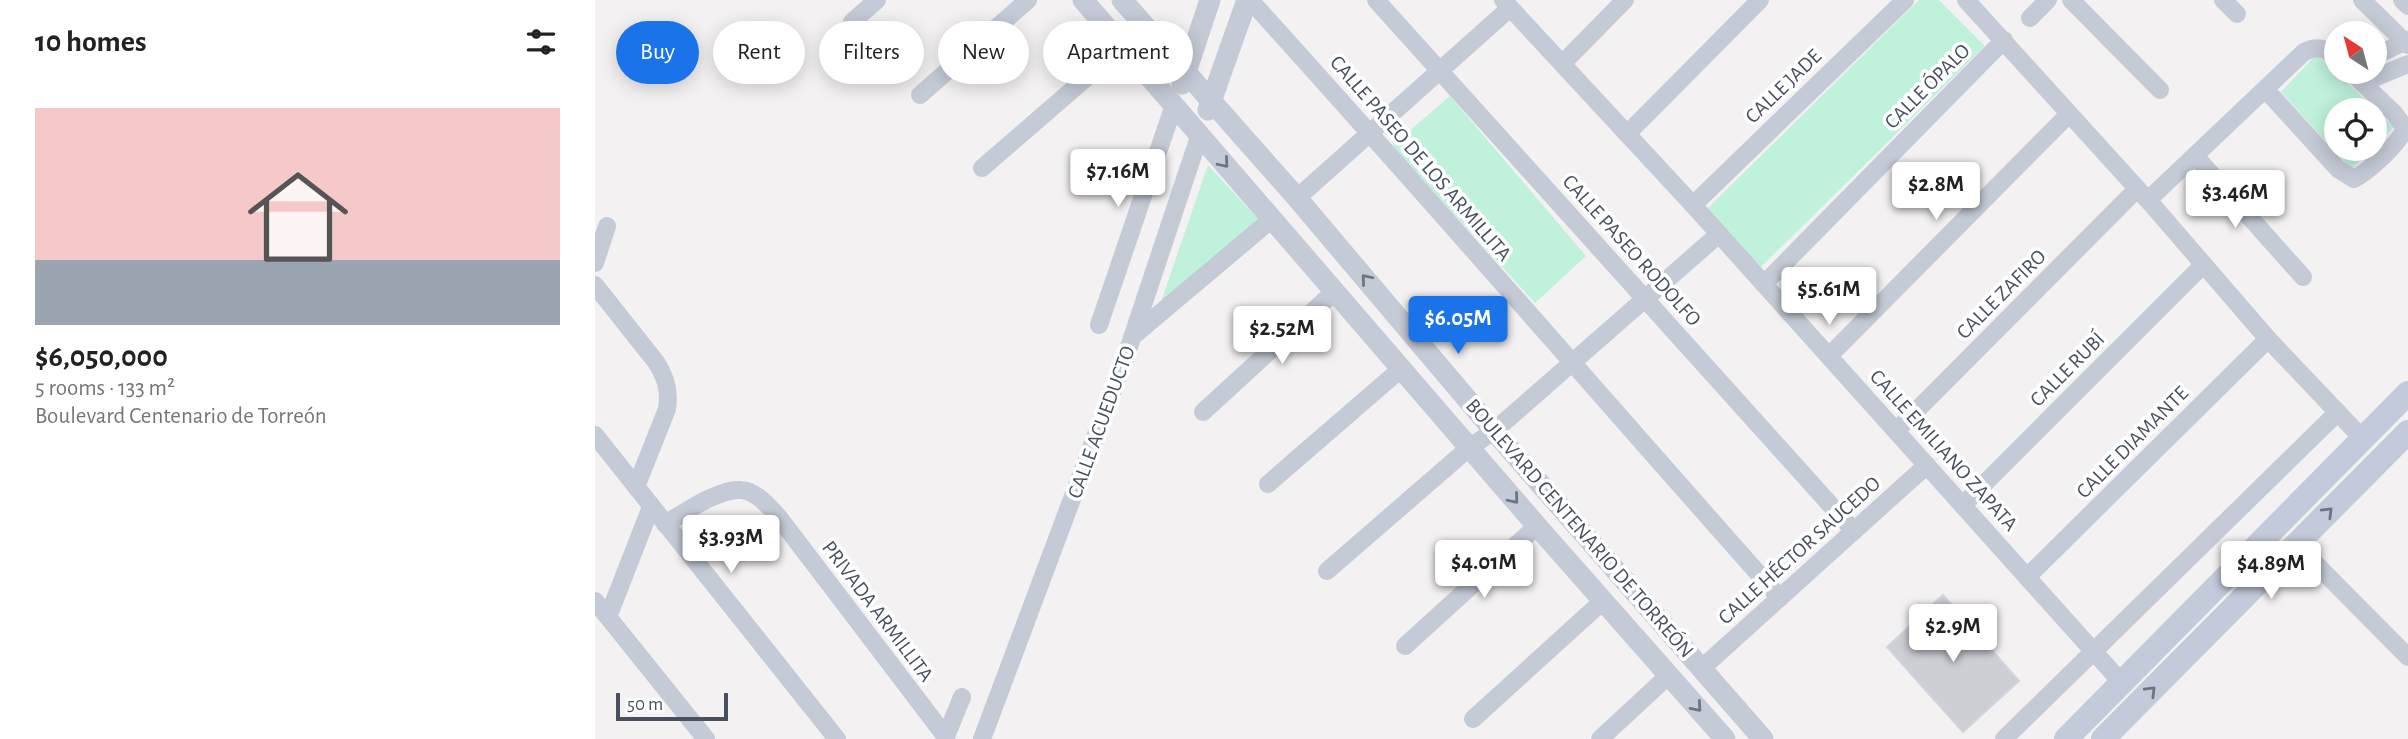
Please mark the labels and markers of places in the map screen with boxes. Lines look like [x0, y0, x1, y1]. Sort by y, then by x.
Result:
pin: $7.16M [1061, 150, 1175, 209]
pin: $2.8M [1887, 162, 1985, 222]
pin: $3.46M [2178, 170, 2292, 230]
pin: $5.61M [1772, 268, 1886, 327]
pin: $6.05M [1401, 296, 1515, 356]
pin: $2.52M [1225, 306, 1339, 366]
pin: $3.93M [674, 516, 788, 575]
pin: $4.01M [1427, 540, 1541, 600]
pin: $4.89M [2214, 542, 2328, 601]
pin: $2.9M [1904, 604, 2002, 664]

